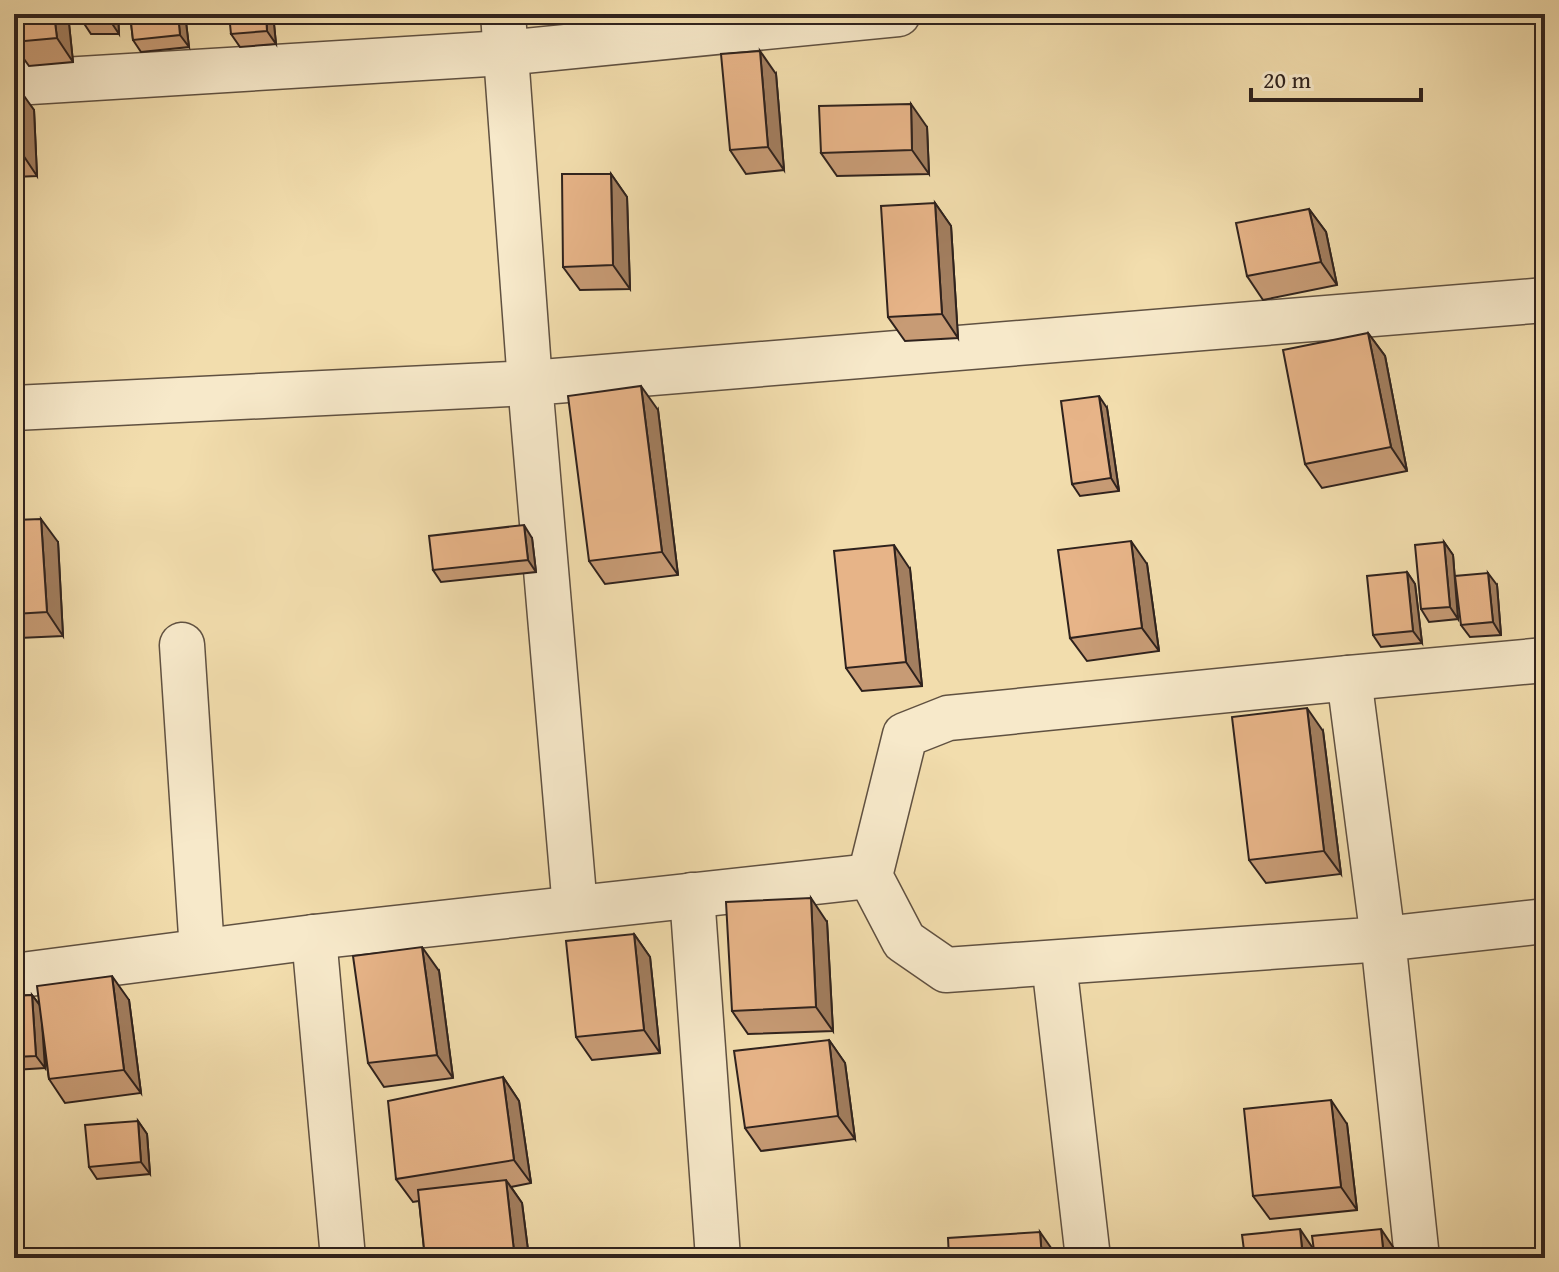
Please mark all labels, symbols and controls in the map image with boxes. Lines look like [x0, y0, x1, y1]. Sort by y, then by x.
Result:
scale bar [1251, 52, 1421, 102]
text: 20 m [1263, 62, 1311, 97]

